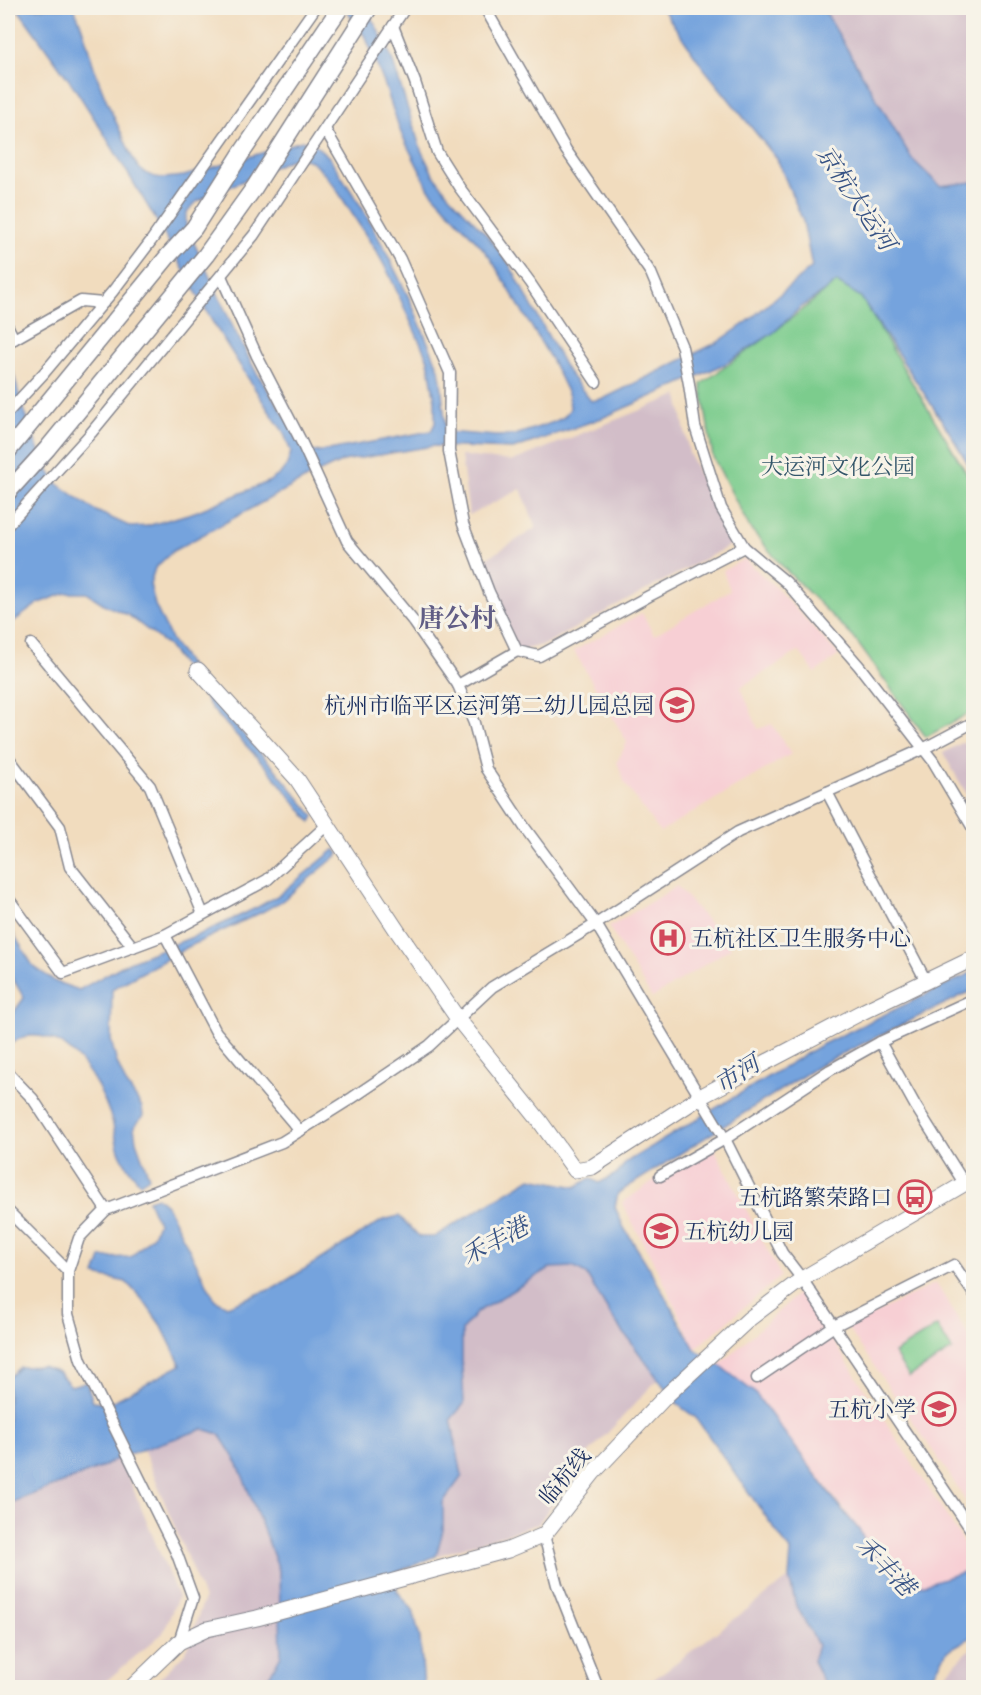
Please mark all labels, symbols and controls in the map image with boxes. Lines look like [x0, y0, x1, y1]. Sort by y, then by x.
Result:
water label: 京杭大运河 [807, 140, 904, 262]
park label: 大运河文化公园 [761, 453, 915, 485]
district label: 唐公村 [418, 602, 496, 639]
school or university icon: 杭州市临平区运河第二幼儿园总园 [659, 687, 695, 723]
place label: 杭州市临平区运河第二幼儿园总园 [324, 692, 654, 724]
hospital icon: 五杭社区卫生服务中心 [650, 920, 686, 956]
place label: 五杭社区卫生服务中心 [691, 925, 911, 957]
water label: 市河 [709, 1046, 771, 1103]
bus stop icon: 五杭路繁荣路口 [897, 1179, 933, 1215]
place label: 五杭路繁荣路口 [738, 1184, 892, 1216]
water label: 禾丰港 [456, 1209, 538, 1275]
school or university icon: 五杭幼儿园 [643, 1213, 679, 1249]
place label: 五杭幼儿园 [684, 1218, 794, 1250]
school or university icon: 五杭小学 [921, 1391, 957, 1427]
place label: 五杭小学 [828, 1396, 916, 1428]
street label: 临杭线 [533, 1442, 600, 1513]
water label: 禾丰港 [847, 1530, 924, 1607]

